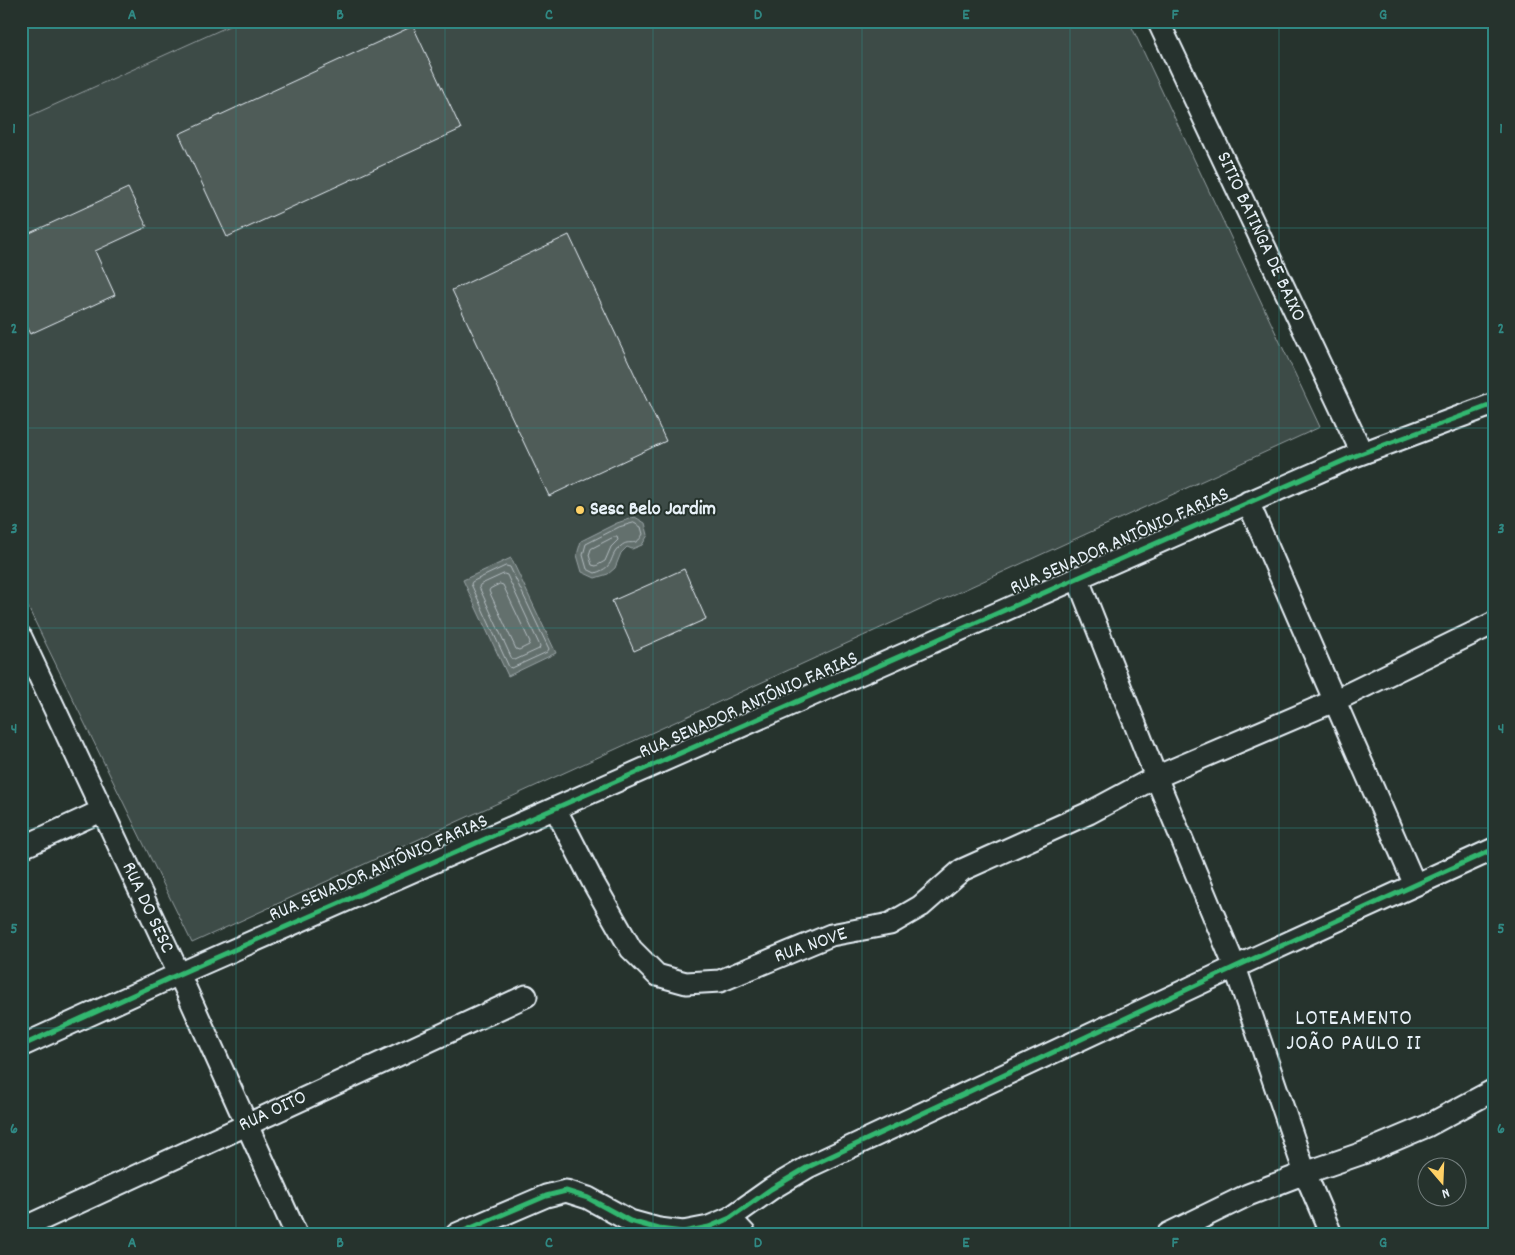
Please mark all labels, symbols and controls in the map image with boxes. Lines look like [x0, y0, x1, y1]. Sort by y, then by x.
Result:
text: A [128, 4, 137, 27]
text: B [336, 4, 344, 27]
text: C [545, 4, 553, 27]
text: D [754, 4, 763, 27]
text: E [962, 4, 970, 27]
text: F [1171, 4, 1179, 27]
text: G [1379, 4, 1387, 27]
text: 1 [12, 118, 16, 141]
text: 1 [1499, 118, 1503, 141]
street label: SITIO BATINGA DE BAIXO [1208, 147, 1312, 327]
text: 2 [11, 318, 18, 341]
text: 2 [1498, 318, 1505, 341]
street label: RUA SENADOR ANTÔNIO FARIAS [1006, 481, 1234, 603]
place label: Sesc Belo Jardim [590, 496, 716, 524]
marker: Sesc Belo Jardim [574, 504, 586, 516]
text: 3 [10, 518, 18, 541]
text: 3 [1497, 518, 1505, 541]
street label: RUA SENADOR ANTÔNIO FARIAS [635, 645, 863, 767]
text: 4 [11, 718, 17, 741]
text: 4 [1498, 718, 1504, 741]
street label: RUA SENADOR ANTÔNIO FARIAS [265, 808, 493, 930]
street label: RUA DO SESC [114, 858, 180, 958]
text: 5 [10, 918, 18, 941]
text: 5 [1497, 918, 1505, 941]
street label: RUA NOVE [771, 921, 851, 971]
district label: LOTEAMENTO JOÃO PAULO II [1286, 1004, 1422, 1060]
street label: RUA OITO [234, 1084, 312, 1140]
text: 6 [10, 1118, 18, 1141]
text: 6 [1497, 1118, 1505, 1141]
north arrow [1418, 1158, 1468, 1208]
text: N [1439, 1182, 1452, 1203]
text: A [128, 1232, 137, 1255]
text: B [336, 1232, 344, 1255]
text: C [545, 1232, 553, 1255]
text: D [754, 1232, 763, 1255]
text: E [962, 1232, 970, 1255]
text: F [1171, 1232, 1179, 1255]
text: G [1379, 1232, 1387, 1255]

